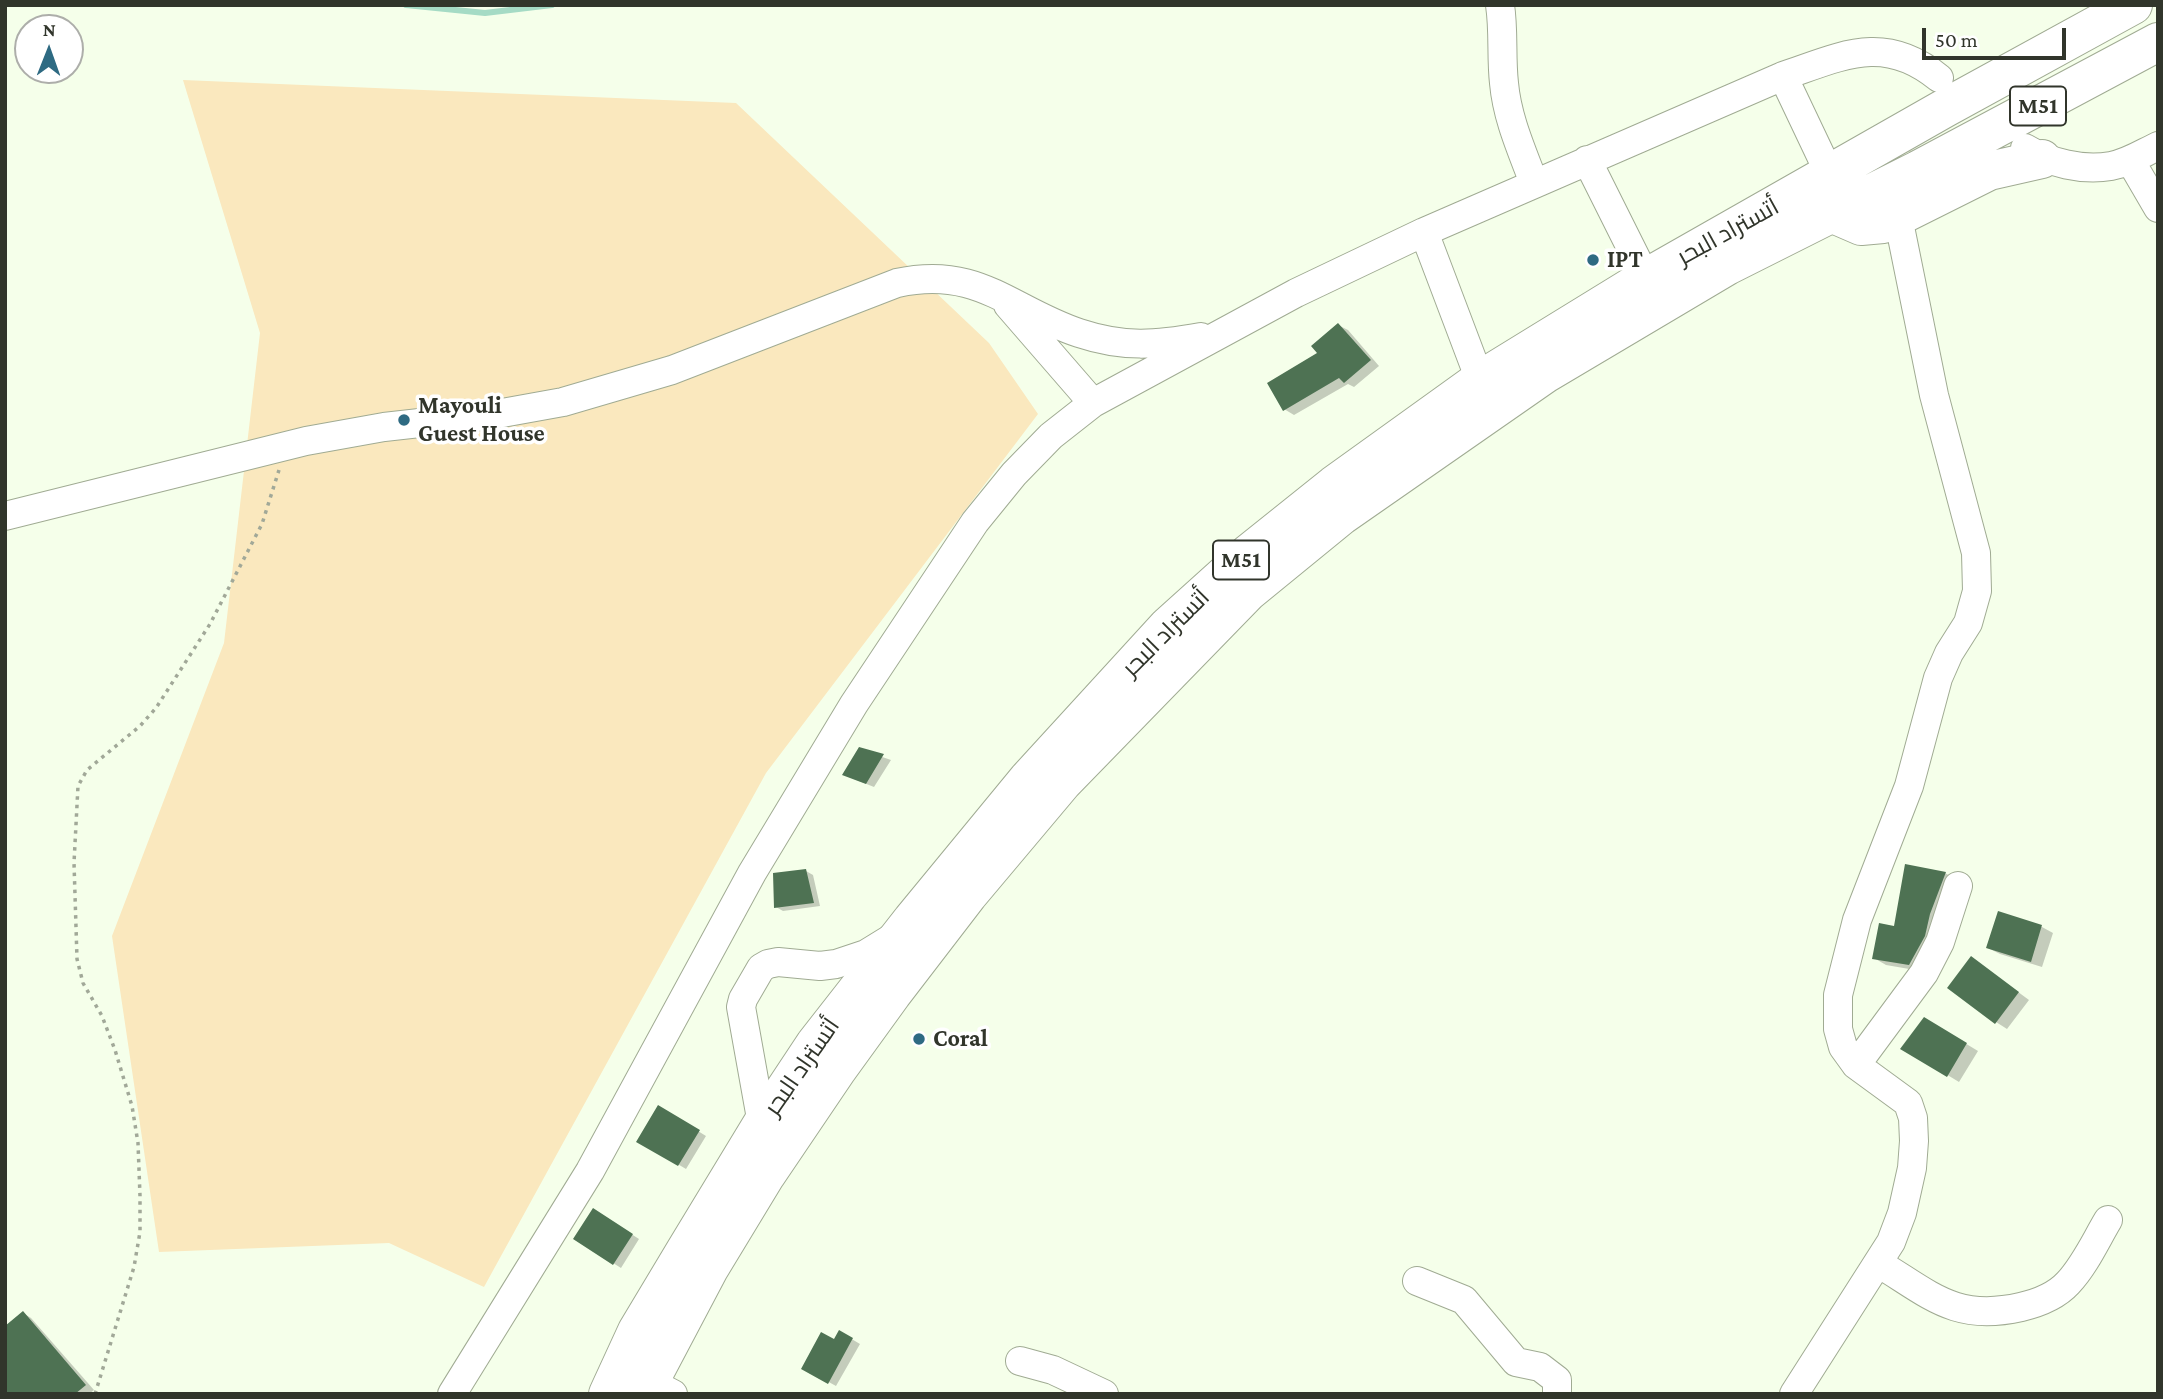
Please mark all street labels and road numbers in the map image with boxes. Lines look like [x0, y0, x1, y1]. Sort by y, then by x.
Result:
road number: M51 [2010, 86, 2066, 125]
street label: أتستراد البحر [1672, 192, 1784, 272]
road number: M51 [1213, 540, 1269, 580]
street label: أتستراد البحر [1116, 583, 1216, 683]
street label: أتستراد البحر [758, 1013, 846, 1121]

